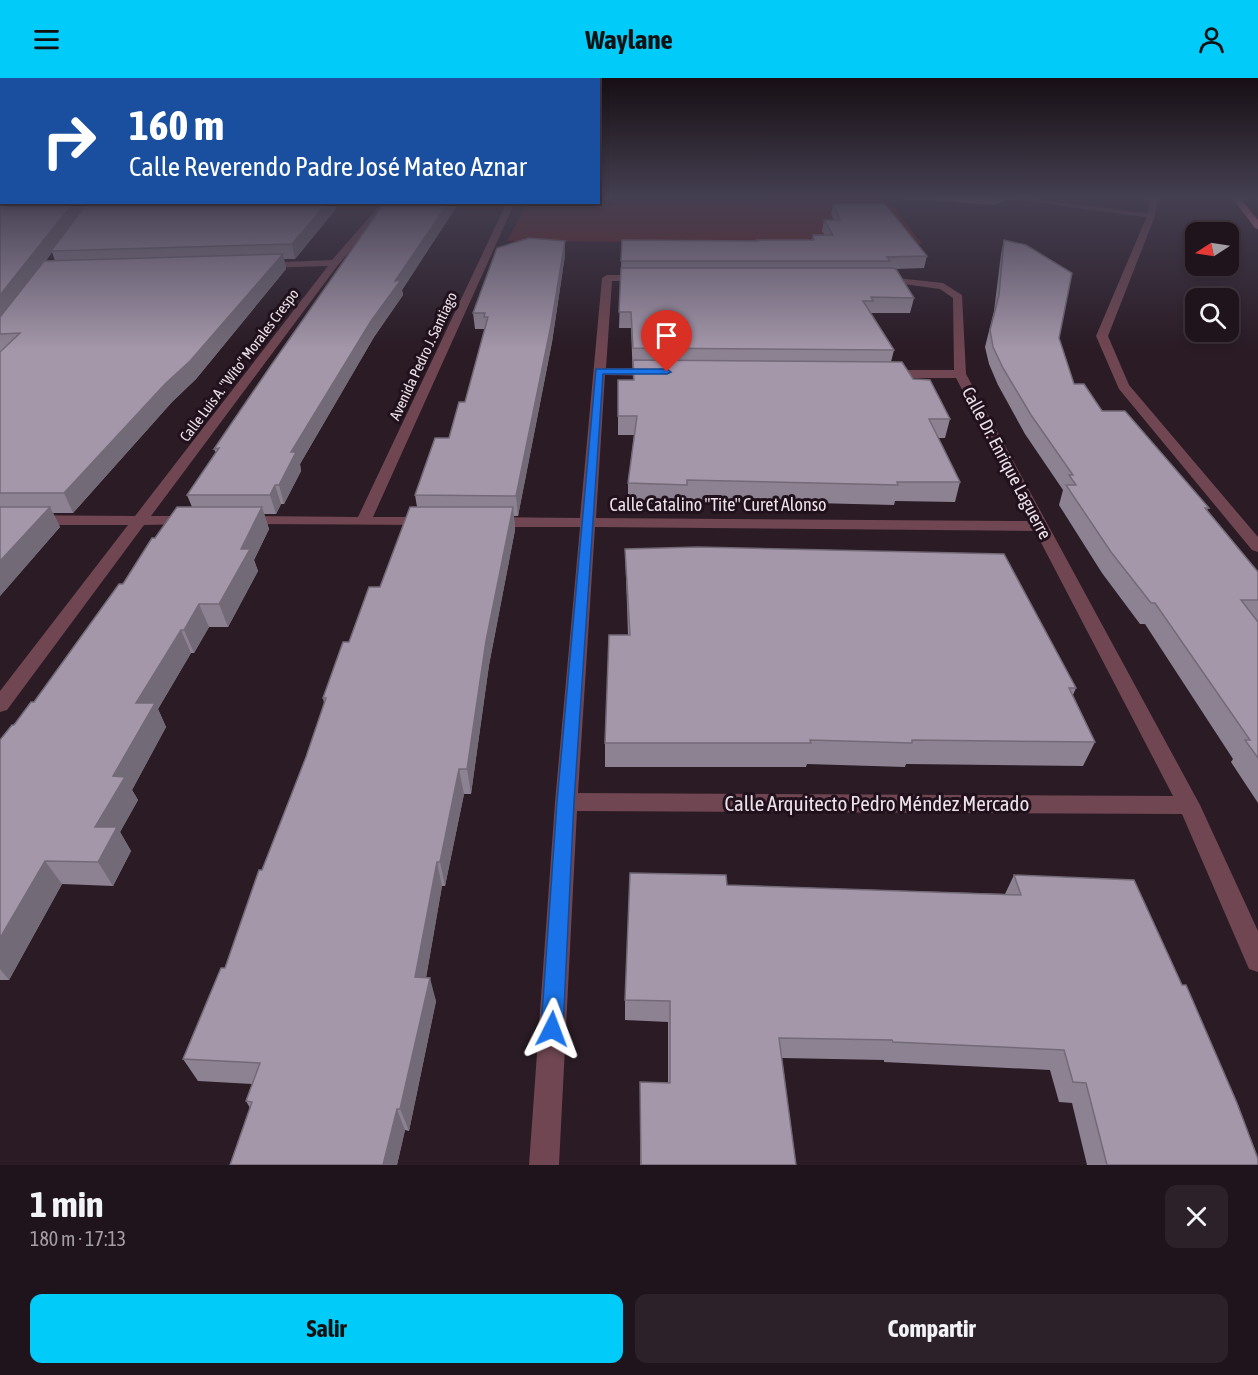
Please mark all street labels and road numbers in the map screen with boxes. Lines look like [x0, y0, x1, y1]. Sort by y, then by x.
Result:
street label: Calle Luis A. "Wito" Morales Crespo [176, 285, 302, 445]
street label: Avenida Pedro J. Santiago [386, 289, 460, 423]
street label: Calle Dr. Enrique Laguerre [958, 383, 1056, 543]
street label: Calle Catalino "Tite" Curet Alonso [610, 494, 826, 515]
street label: Calle Arquitecto Pedro Méndez Mercado [725, 791, 1029, 815]

